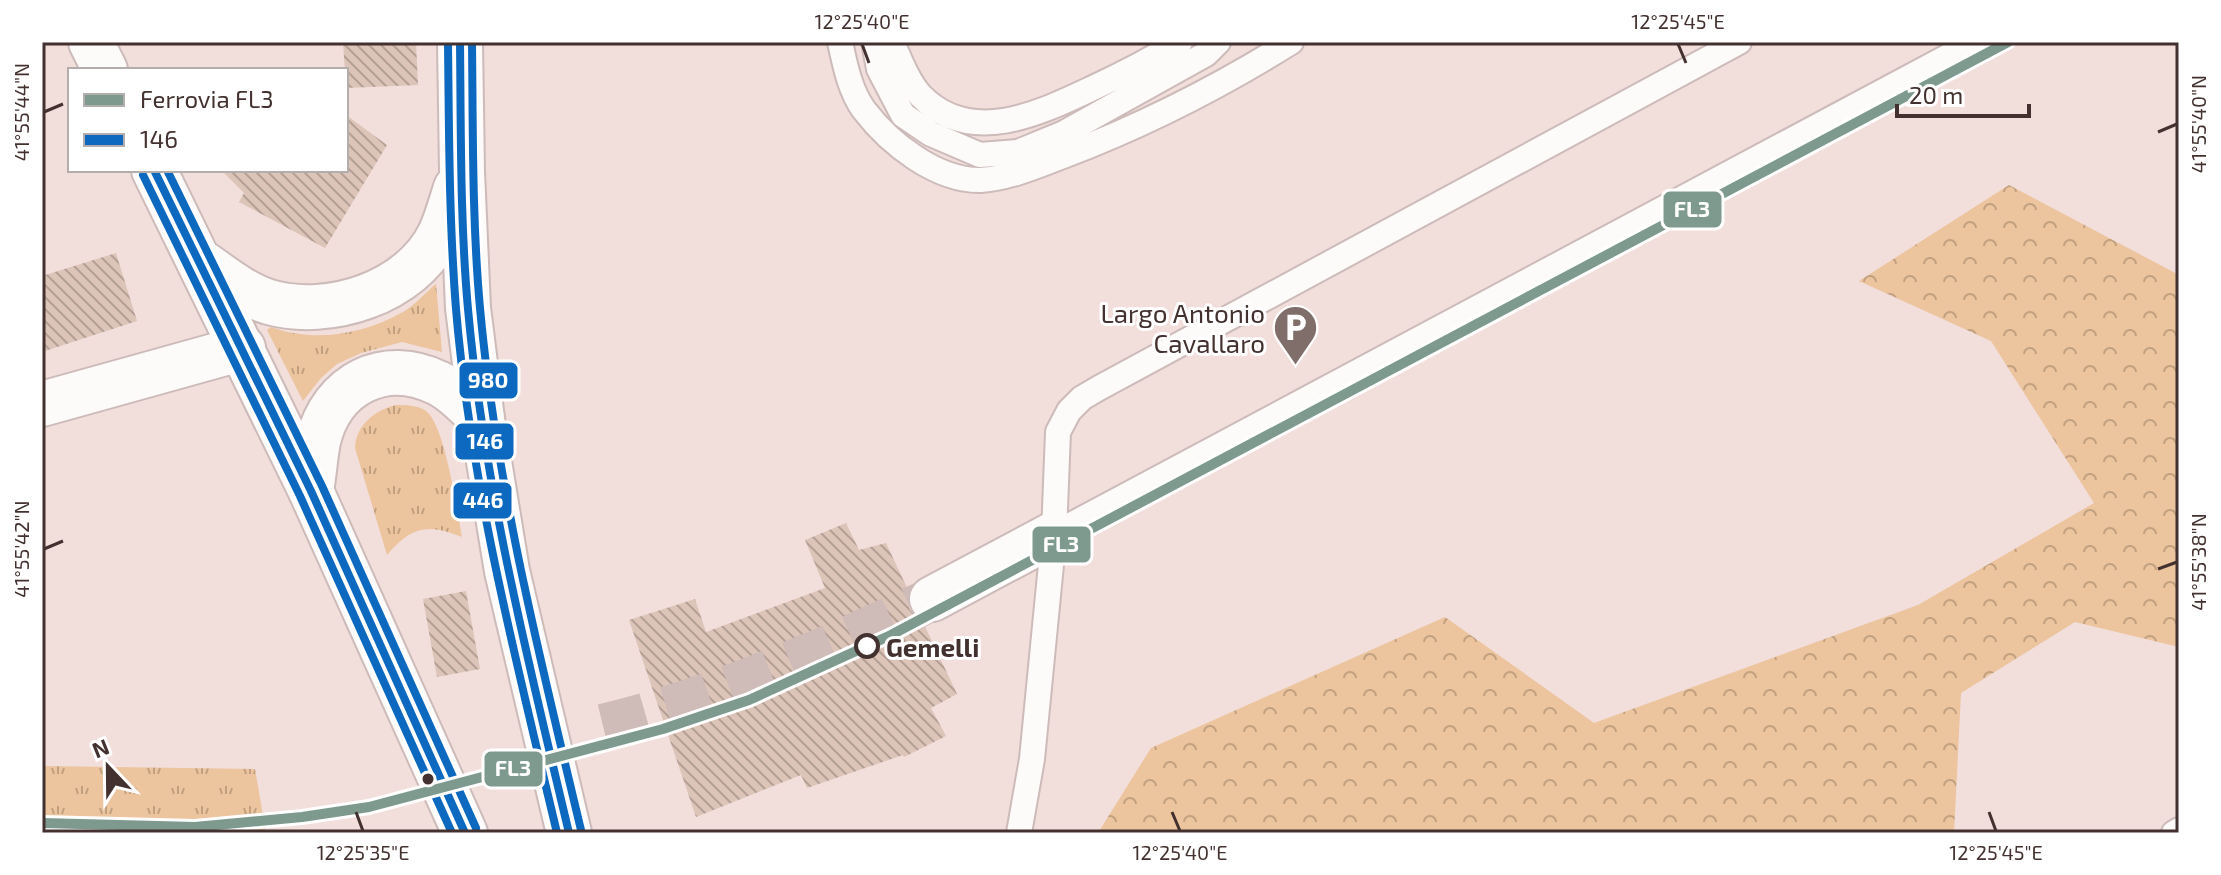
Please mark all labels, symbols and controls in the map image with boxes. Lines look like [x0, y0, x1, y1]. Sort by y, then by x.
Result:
text: 12°25'40"E [815, 9, 909, 33]
text: 12°25'45"E [1631, 9, 1725, 33]
text: 41°55'44"N [9, 63, 33, 161]
legend [68, 68, 348, 172]
scale bar [1897, 68, 2029, 118]
text: 41°55'40"N [2186, 75, 2210, 173]
text: 20 m [1909, 80, 1963, 109]
text: Ferrovia FL3 [140, 84, 274, 113]
text: 146 [140, 124, 178, 153]
line badge: FL3 [1662, 190, 1723, 229]
text: FL3 [1674, 195, 1710, 221]
place label: Largo Antonio Cavallaro [1100, 297, 1265, 358]
parking icon: Largo Antonio Cavallaro [1272, 303, 1320, 366]
line badge: 980 [458, 361, 519, 400]
text: 980 [468, 366, 508, 392]
line badge: 146 [454, 422, 515, 461]
text: 146 [467, 427, 503, 453]
line badge: 446 [452, 481, 513, 520]
text: 446 [462, 486, 504, 512]
text: 41°55'42"N [9, 500, 33, 598]
text: 41°55'38"N [2186, 513, 2210, 611]
line badge: FL3 [1031, 525, 1092, 564]
text: FL3 [1043, 530, 1079, 556]
place label: Gemelli [886, 631, 979, 662]
marker: Gemelli [855, 634, 879, 658]
north arrow [68, 727, 148, 807]
text: N [88, 732, 112, 763]
line badge: FL3 [483, 750, 544, 788]
text: FL3 [495, 754, 531, 780]
unlabelled marker [420, 771, 436, 787]
text: 12°25'35"E [317, 840, 409, 864]
text: 12°25'40"E [1133, 840, 1227, 864]
text: 12°25'45"E [1949, 840, 2043, 864]

